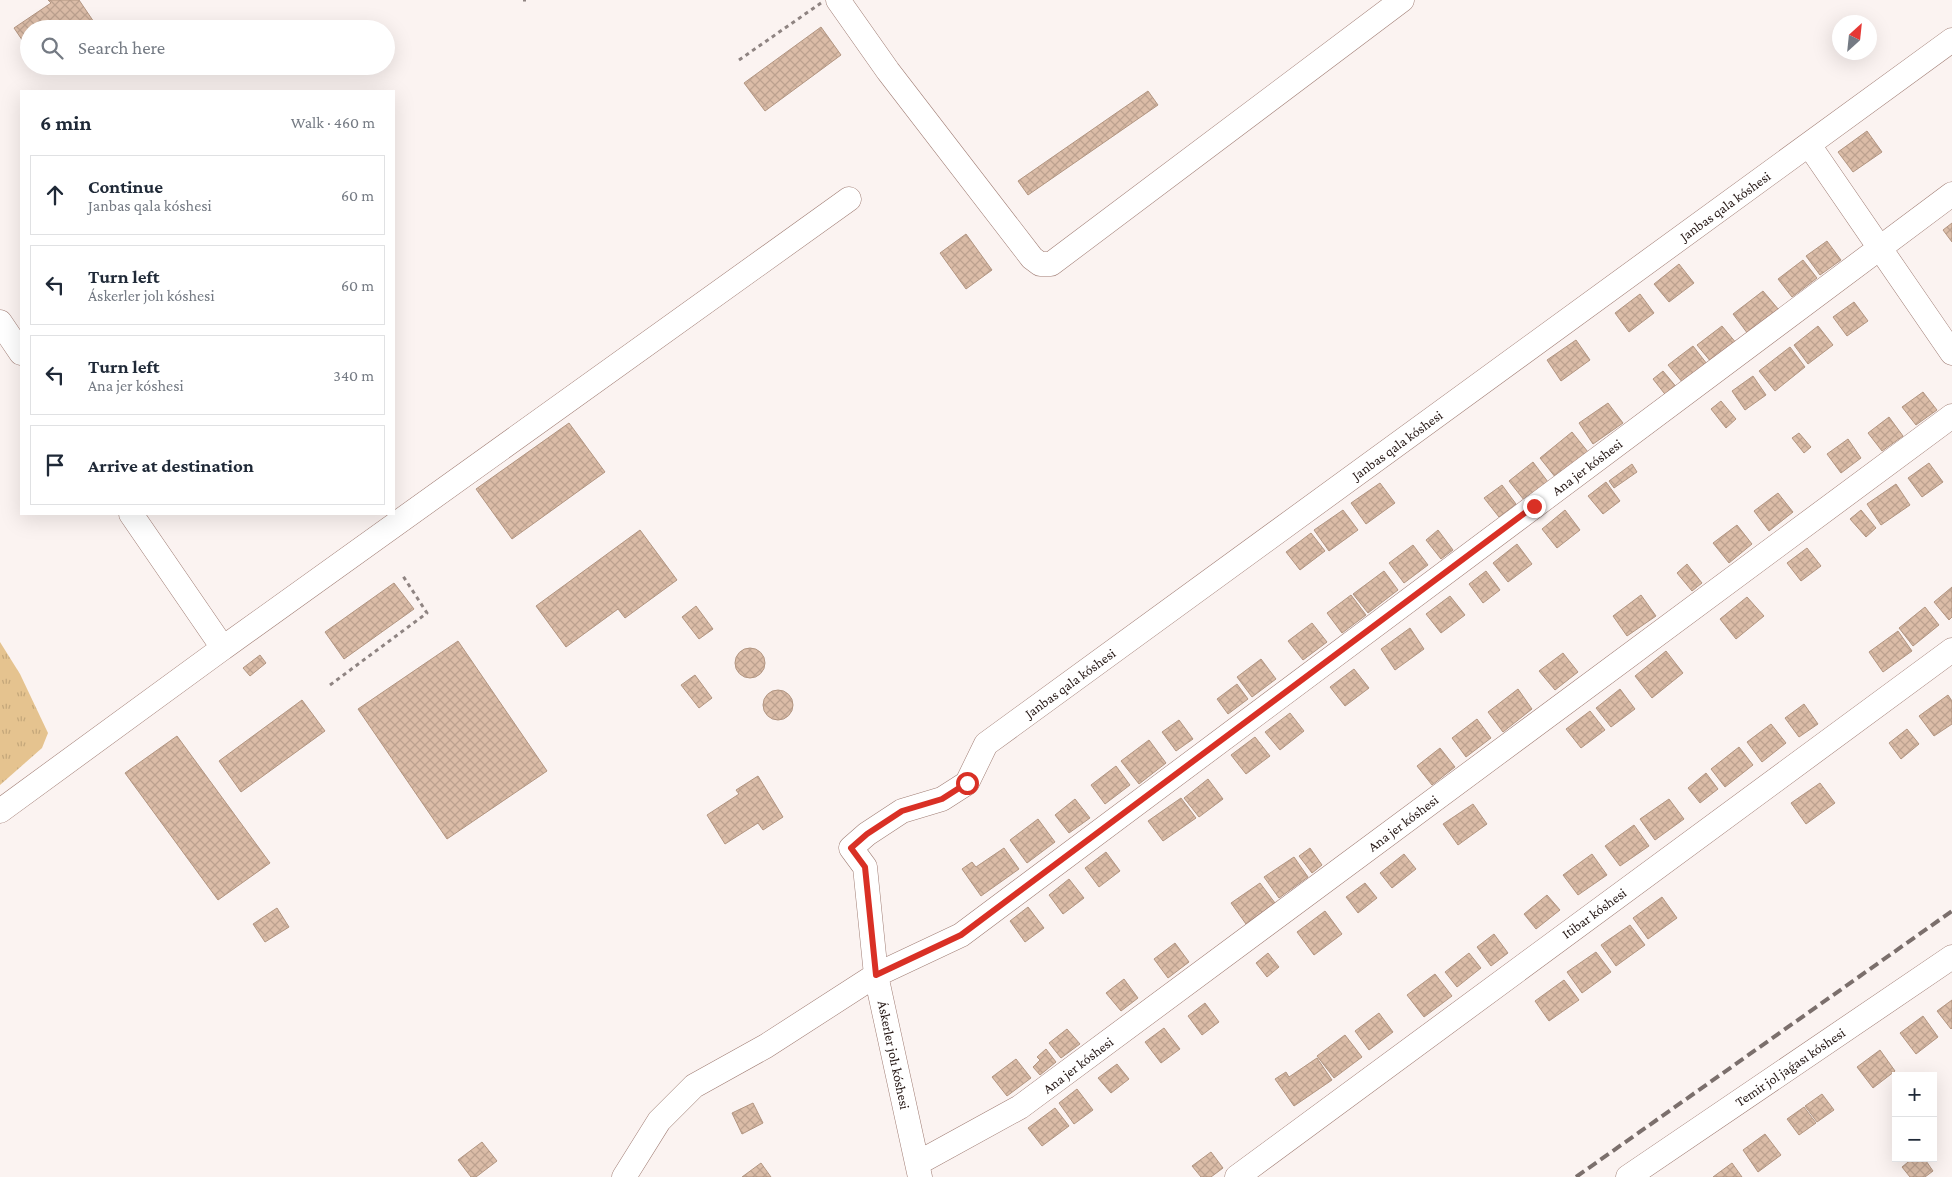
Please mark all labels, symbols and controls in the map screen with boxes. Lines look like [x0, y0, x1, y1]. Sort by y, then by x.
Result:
north arrow [1832, 15, 1877, 60]
search box [20, 20, 395, 75]
icon: search [38, 34, 66, 62]
text: Search here [78, 37, 165, 58]
text: 6 min [40, 111, 91, 135]
text: Walk · 460 m [291, 114, 375, 131]
street label: Janbas qala kóshesi [1675, 168, 1774, 245]
text: Continue [88, 176, 163, 197]
icon: ahead [41, 181, 69, 209]
text: 60 m [341, 187, 374, 204]
text: Janbas qala kóshesi [88, 197, 212, 214]
text: Turn left [88, 266, 160, 287]
icon: left [41, 271, 69, 299]
text: 60 m [341, 277, 374, 294]
text: Áskerler jolı kóshesi [88, 287, 215, 304]
text: Turn left [88, 356, 160, 377]
icon: left [41, 361, 69, 389]
text: 340 m [333, 367, 374, 384]
text: Ana jer kóshesi [88, 377, 184, 394]
street label: Janbas qala kóshesi [1347, 407, 1446, 484]
street label: Ana jer kóshesi [1549, 435, 1626, 499]
icon: arrive [41, 451, 69, 479]
text: Arrive at destination [88, 455, 254, 476]
route end [1523, 495, 1546, 518]
street label: Janbas qala kóshesi [1020, 645, 1119, 722]
route start [956, 772, 979, 795]
street label: Ana jer kóshesi [1365, 791, 1442, 855]
street label: Itibar kóshesi [1559, 884, 1630, 942]
street label: Áskerler jolı kóshesi [874, 999, 913, 1111]
street label: Temir jol jaǵası kóshesi [1732, 1024, 1849, 1111]
street label: Ana jer kóshesi [1040, 1033, 1117, 1097]
map controls [1892, 1072, 1937, 1162]
button: + [1892, 1072, 1937, 1117]
button: − [1892, 1117, 1937, 1162]

